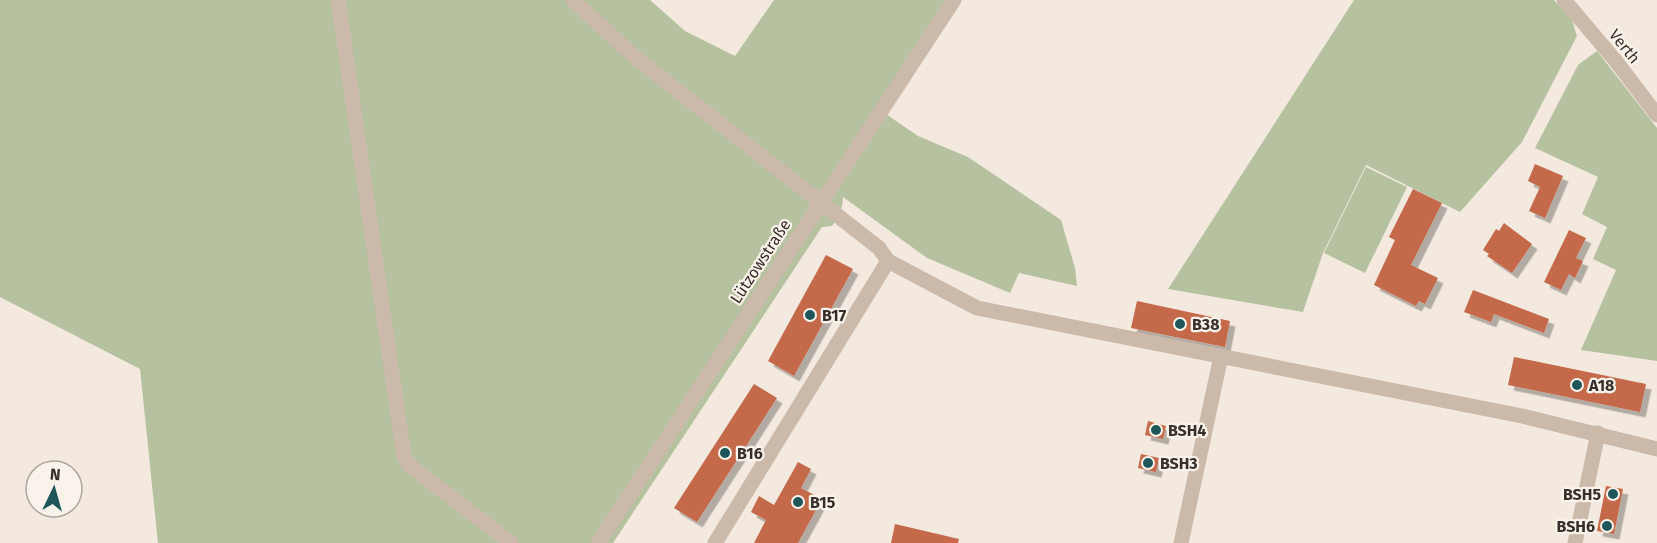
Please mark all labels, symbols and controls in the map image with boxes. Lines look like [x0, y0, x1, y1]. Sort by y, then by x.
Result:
street label: Verth [1605, 25, 1644, 67]
street label: Lützowstraße [726, 216, 795, 307]
place label: B17 [822, 306, 847, 325]
marker: B17 [803, 308, 817, 322]
place label: B38 [1192, 315, 1220, 334]
marker: B38 [1173, 317, 1187, 331]
place label: A18 [1588, 376, 1614, 395]
marker: A18 [1570, 378, 1584, 392]
place label: BSH4 [1168, 421, 1206, 440]
marker: BSH4 [1149, 423, 1163, 437]
place label: B16 [737, 444, 763, 463]
marker: B16 [718, 446, 732, 460]
place label: BSH3 [1160, 454, 1198, 473]
marker: BSH3 [1141, 456, 1155, 470]
north arrow [24, 459, 84, 519]
text: N [49, 465, 61, 484]
place label: BSH5 [1563, 485, 1601, 504]
marker: BSH5 [1606, 487, 1620, 501]
place label: B15 [810, 493, 836, 512]
marker: B15 [791, 495, 805, 509]
place label: BSH6 [1557, 517, 1595, 536]
marker: BSH6 [1600, 519, 1614, 533]

